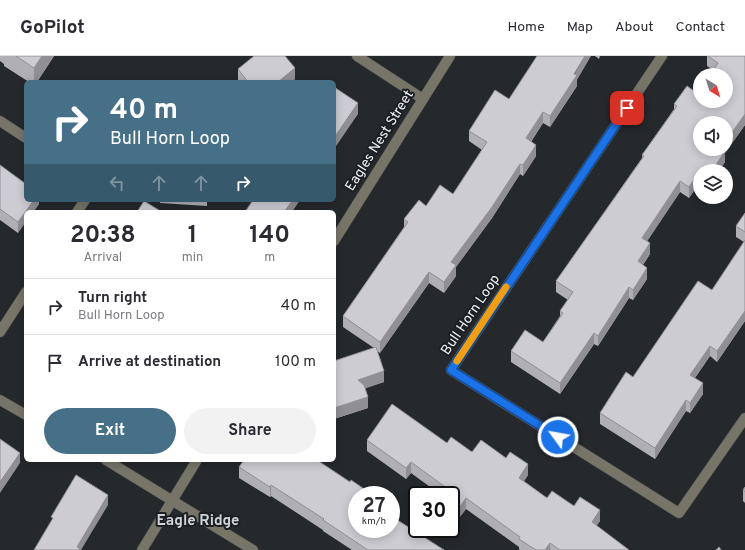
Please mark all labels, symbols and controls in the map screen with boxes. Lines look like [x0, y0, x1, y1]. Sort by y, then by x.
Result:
text: GoPilot [20, 16, 85, 40]
text: Home [508, 19, 545, 36]
text: Map [567, 19, 593, 36]
text: About [615, 19, 654, 36]
text: Contact [676, 19, 725, 36]
north arrow [693, 68, 733, 108]
map controls [693, 68, 733, 204]
street label: Eagles Nest Street [342, 87, 418, 195]
pin [610, 91, 644, 125]
text: 40 m [110, 93, 178, 129]
icon: right [44, 96, 96, 148]
icon: arrive [616, 97, 638, 119]
button: sound [693, 116, 733, 156]
text: Bull Horn Loop [110, 128, 230, 151]
button: layers [693, 164, 733, 204]
icon: left [106, 172, 128, 194]
icon: ahead [148, 172, 170, 194]
icon: ahead [190, 172, 212, 194]
icon: right [232, 172, 254, 194]
text: 20:38 [70, 221, 136, 251]
text: 1 [188, 221, 197, 251]
text: 140 [249, 221, 290, 251]
text: Arrival [83, 250, 122, 266]
text: min [182, 250, 203, 266]
text: m [264, 250, 275, 266]
street label: Bull Horn Loop [438, 271, 504, 358]
text: Turn right [78, 289, 147, 308]
icon: right [44, 296, 66, 318]
text: 40 m [281, 297, 316, 316]
text: Bull Horn Loop [78, 308, 165, 324]
icon: arrive [44, 352, 66, 374]
text: Arrive at destination [78, 353, 221, 372]
text: 100 m [275, 353, 316, 372]
button: Exit [44, 408, 176, 454]
button: Share [184, 408, 316, 454]
position arrow [537, 416, 579, 458]
speed limit sign: 30 [408, 486, 460, 538]
text: 27 [363, 494, 385, 520]
district label: Eagle Ridge [157, 512, 239, 531]
text: km/h [362, 515, 386, 528]

